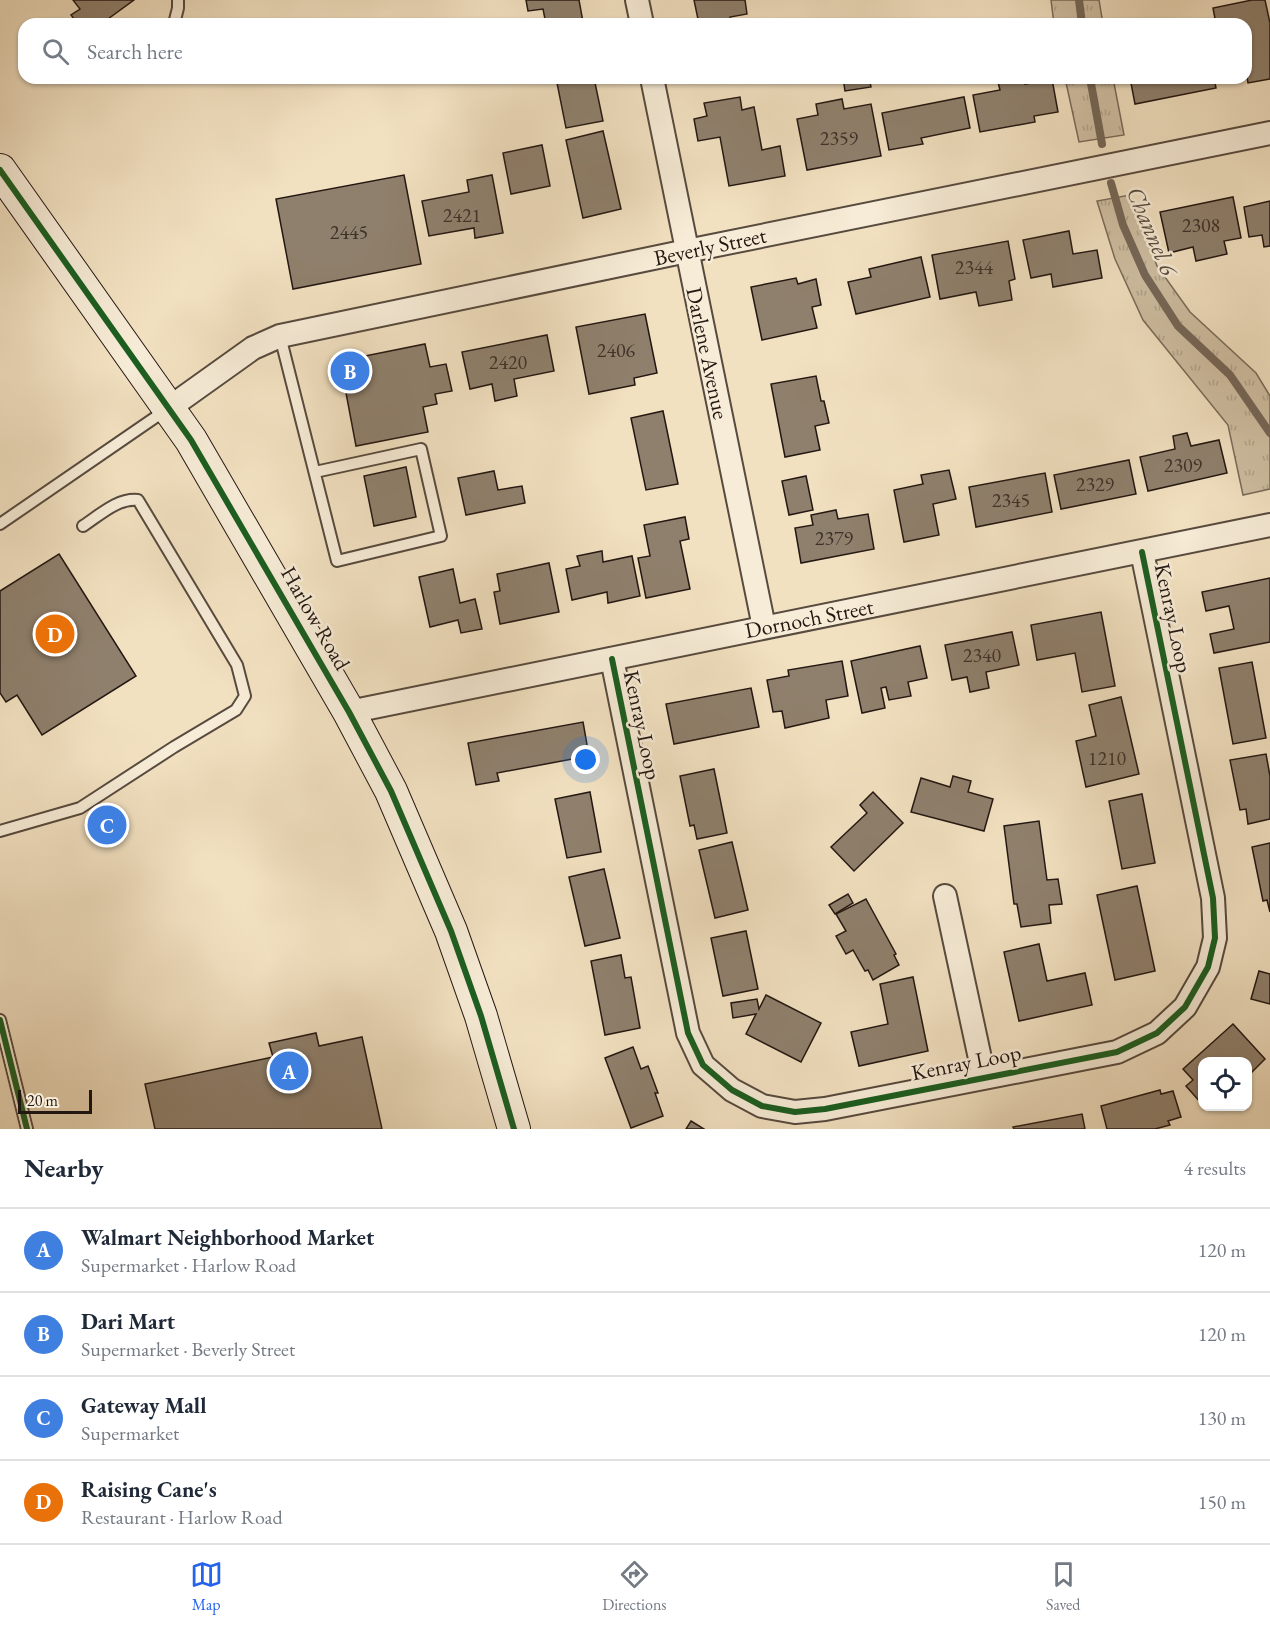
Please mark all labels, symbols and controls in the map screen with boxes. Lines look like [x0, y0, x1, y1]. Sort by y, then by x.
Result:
search box [18, 18, 1252, 84]
icon: search [39, 35, 72, 68]
text: Search here [87, 37, 182, 66]
house number: 2359 [820, 125, 859, 151]
water label: Channel 6 [1120, 182, 1186, 282]
house number: 2421 [443, 202, 481, 228]
house number: 2308 [1182, 212, 1220, 238]
house number: 2445 [330, 219, 368, 245]
street label: Beverly Street [651, 220, 769, 273]
house number: 2344 [955, 254, 994, 280]
street label: Darlene Avenue [679, 284, 736, 422]
house number: 2406 [597, 337, 636, 363]
pin: B [330, 348, 370, 394]
house number: 2420 [489, 349, 528, 375]
house number: 2309 [1164, 452, 1203, 478]
house number: 2329 [1076, 471, 1115, 497]
house number: 2345 [992, 487, 1030, 513]
house number: 2379 [815, 525, 854, 551]
street label: Harlow Road [274, 561, 357, 676]
street label: Kenray Loop [1148, 561, 1199, 675]
street label: Dornoch Street [742, 592, 876, 645]
pin: D [36, 612, 74, 656]
house number: 2340 [963, 642, 1002, 668]
street label: Kenray Loop [617, 668, 668, 782]
your location [571, 745, 600, 774]
house number: 1210 [1088, 745, 1127, 771]
pin: C [88, 802, 126, 848]
street label: Kenray Loop [909, 1038, 1023, 1087]
pin: A [270, 1048, 308, 1094]
map controls [1198, 1057, 1252, 1111]
button: locate [1198, 1057, 1252, 1111]
scale bar [18, 1087, 92, 1114]
text: 20 m [27, 1090, 58, 1111]
text: Nearby [24, 1151, 104, 1185]
text: 4 results [1183, 1155, 1246, 1181]
text: Walmart Neighborhood Market [81, 1223, 374, 1252]
text: A [36, 1237, 51, 1263]
text: 120 m [1198, 1237, 1246, 1263]
text: Supermarket · Harlow Road [81, 1252, 296, 1278]
text: Dari Mart [81, 1307, 175, 1336]
text: B [37, 1321, 50, 1347]
text: 120 m [1198, 1321, 1246, 1347]
text: Supermarket · Beverly Street [81, 1336, 295, 1362]
text: Gateway Mall [81, 1391, 206, 1420]
text: C [36, 1405, 51, 1431]
text: 130 m [1198, 1405, 1246, 1431]
text: Supermarket [81, 1420, 179, 1446]
text: Raising Cane's [81, 1475, 217, 1504]
text: D [36, 1489, 51, 1515]
text: 150 m [1198, 1489, 1246, 1515]
text: Restaurant · Harlow Road [81, 1504, 283, 1530]
tab: Map [190, 1558, 223, 1615]
tab: Directions [602, 1558, 667, 1615]
tab: Saved [1046, 1558, 1080, 1615]

